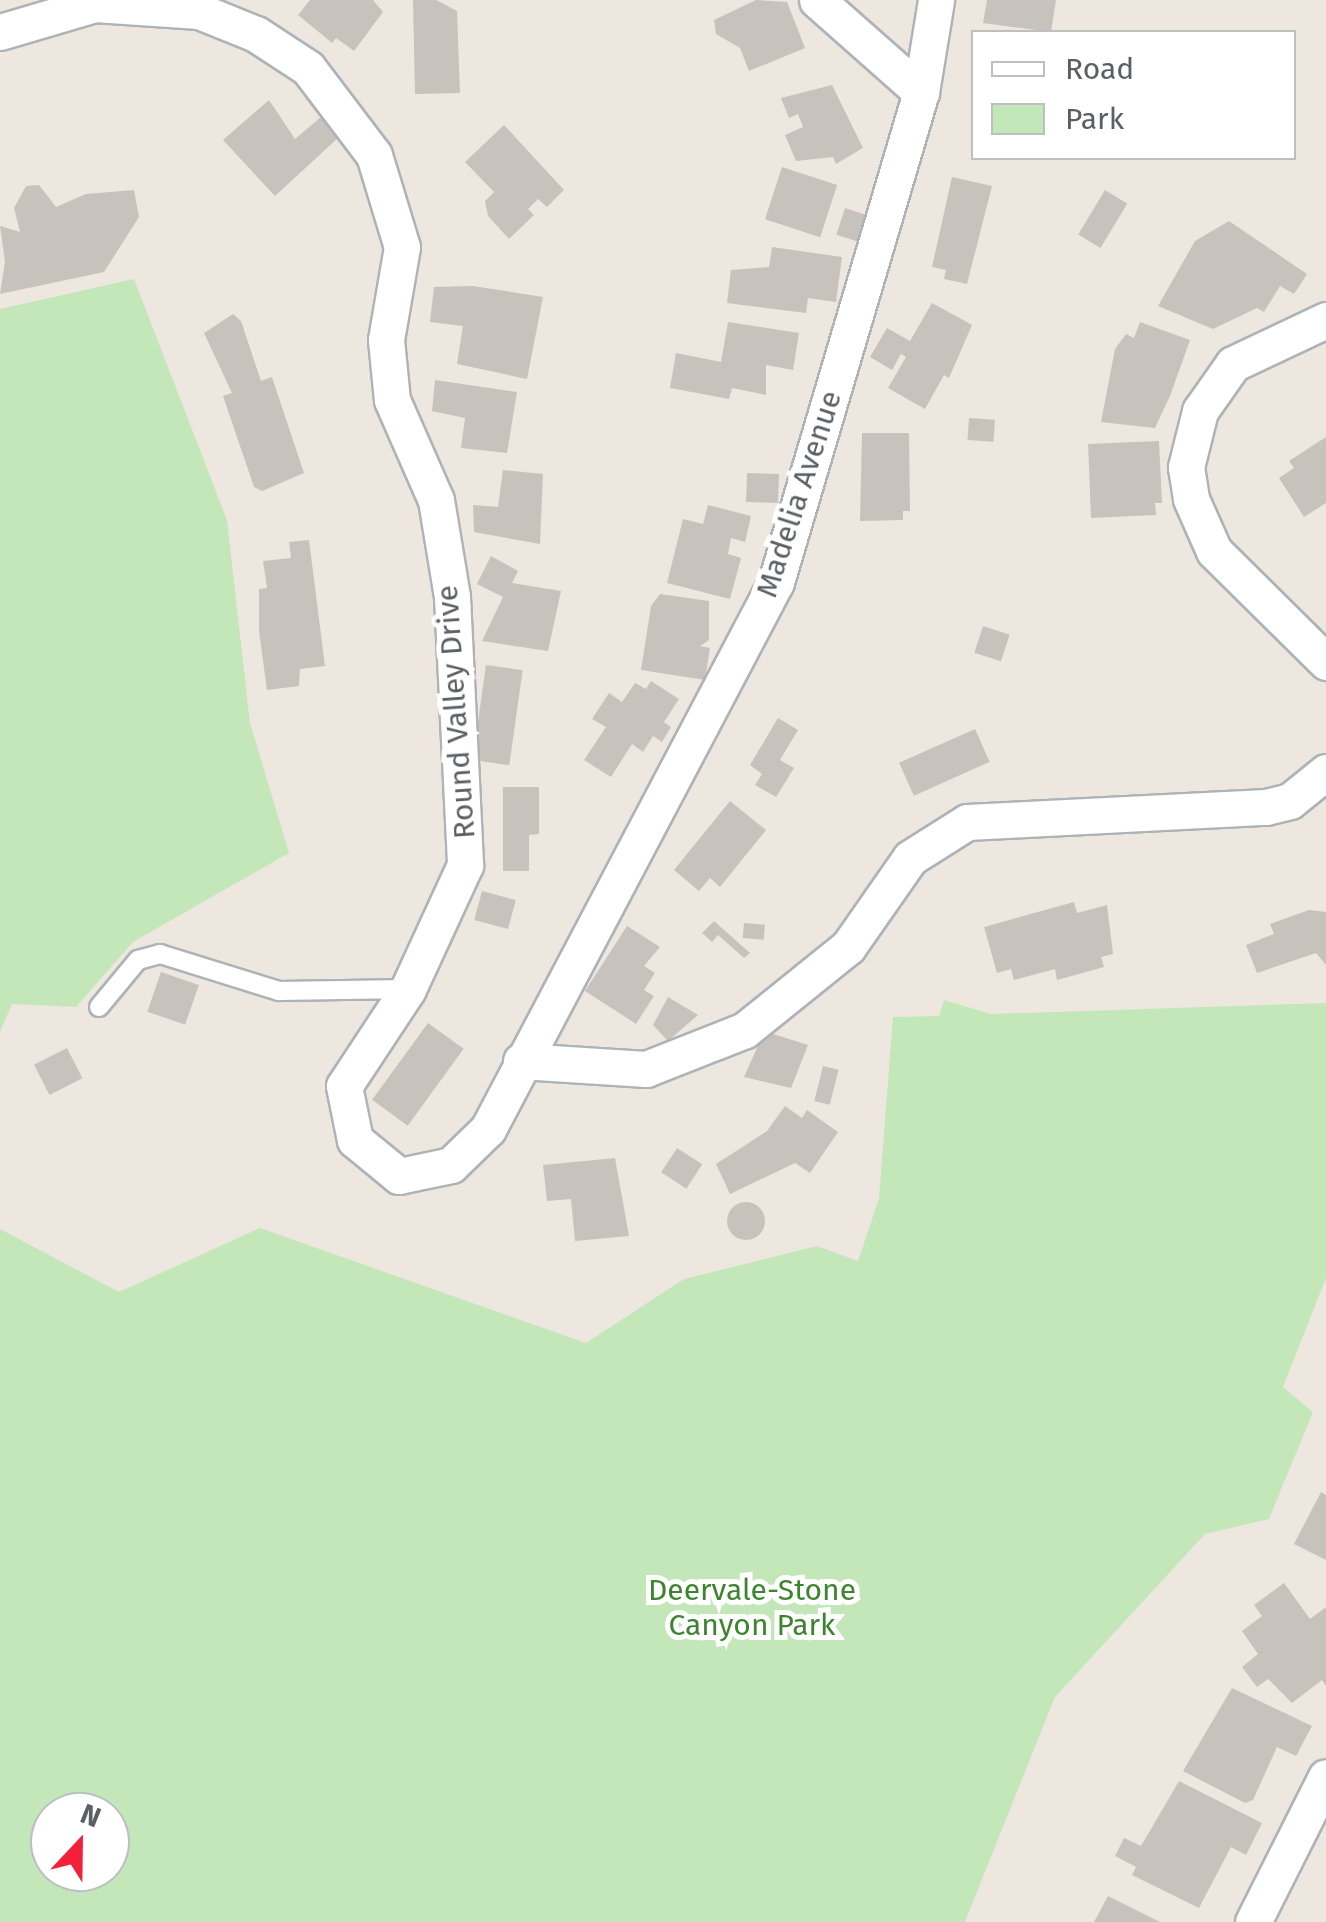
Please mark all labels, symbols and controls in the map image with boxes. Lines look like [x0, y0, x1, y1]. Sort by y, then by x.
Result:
legend [971, 30, 1296, 160]
text: Road [1065, 51, 1134, 87]
text: Park [1065, 101, 1124, 137]
street label: Madelia Avenue [749, 386, 849, 602]
street label: Round Valley Drive [429, 584, 483, 840]
park label: Deervale-Stone Canyon Park [648, 1572, 856, 1642]
north arrow [30, 1792, 130, 1892]
text: N [76, 1797, 105, 1834]

